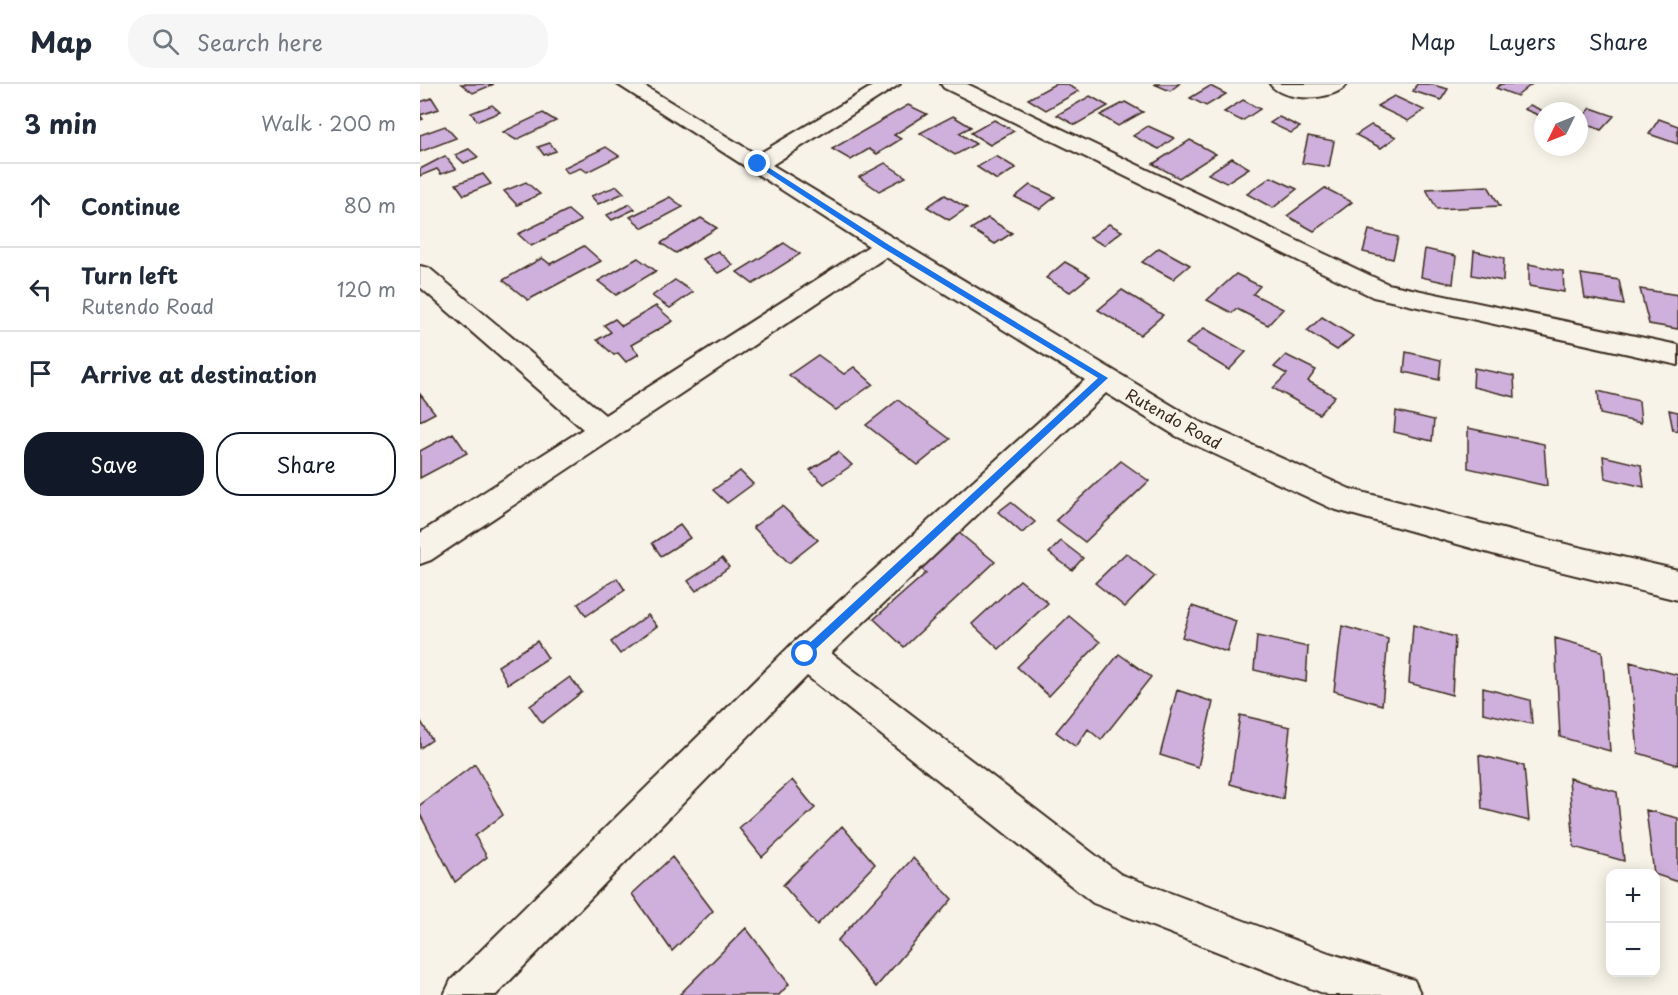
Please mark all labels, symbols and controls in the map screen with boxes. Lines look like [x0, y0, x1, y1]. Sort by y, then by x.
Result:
search box [128, 14, 548, 68]
text: Map [30, 20, 92, 63]
icon: search [149, 25, 182, 58]
text: Search here [197, 25, 323, 58]
text: Map [1411, 25, 1455, 57]
text: Layers [1488, 25, 1556, 57]
text: Share [1589, 25, 1648, 57]
north arrow [1534, 102, 1588, 156]
text: 3 min [24, 104, 97, 143]
text: Walk · 200 m [261, 108, 396, 138]
route end [744, 150, 770, 176]
icon: ahead [24, 189, 57, 222]
text: Continue [81, 189, 180, 222]
text: 80 m [344, 190, 396, 220]
text: Turn left [81, 258, 178, 291]
icon: left [24, 273, 57, 306]
text: 120 m [337, 274, 396, 304]
text: Rutendo Road [81, 291, 214, 321]
icon: arrive [24, 357, 57, 390]
text: Arrive at destination [81, 357, 317, 390]
street label: Rutendo Road [1122, 382, 1226, 454]
button: Save [24, 432, 204, 496]
button: Share [216, 432, 396, 496]
route start [791, 640, 817, 666]
map controls [1606, 869, 1660, 977]
button: + [1606, 869, 1660, 923]
button: − [1606, 923, 1660, 977]

